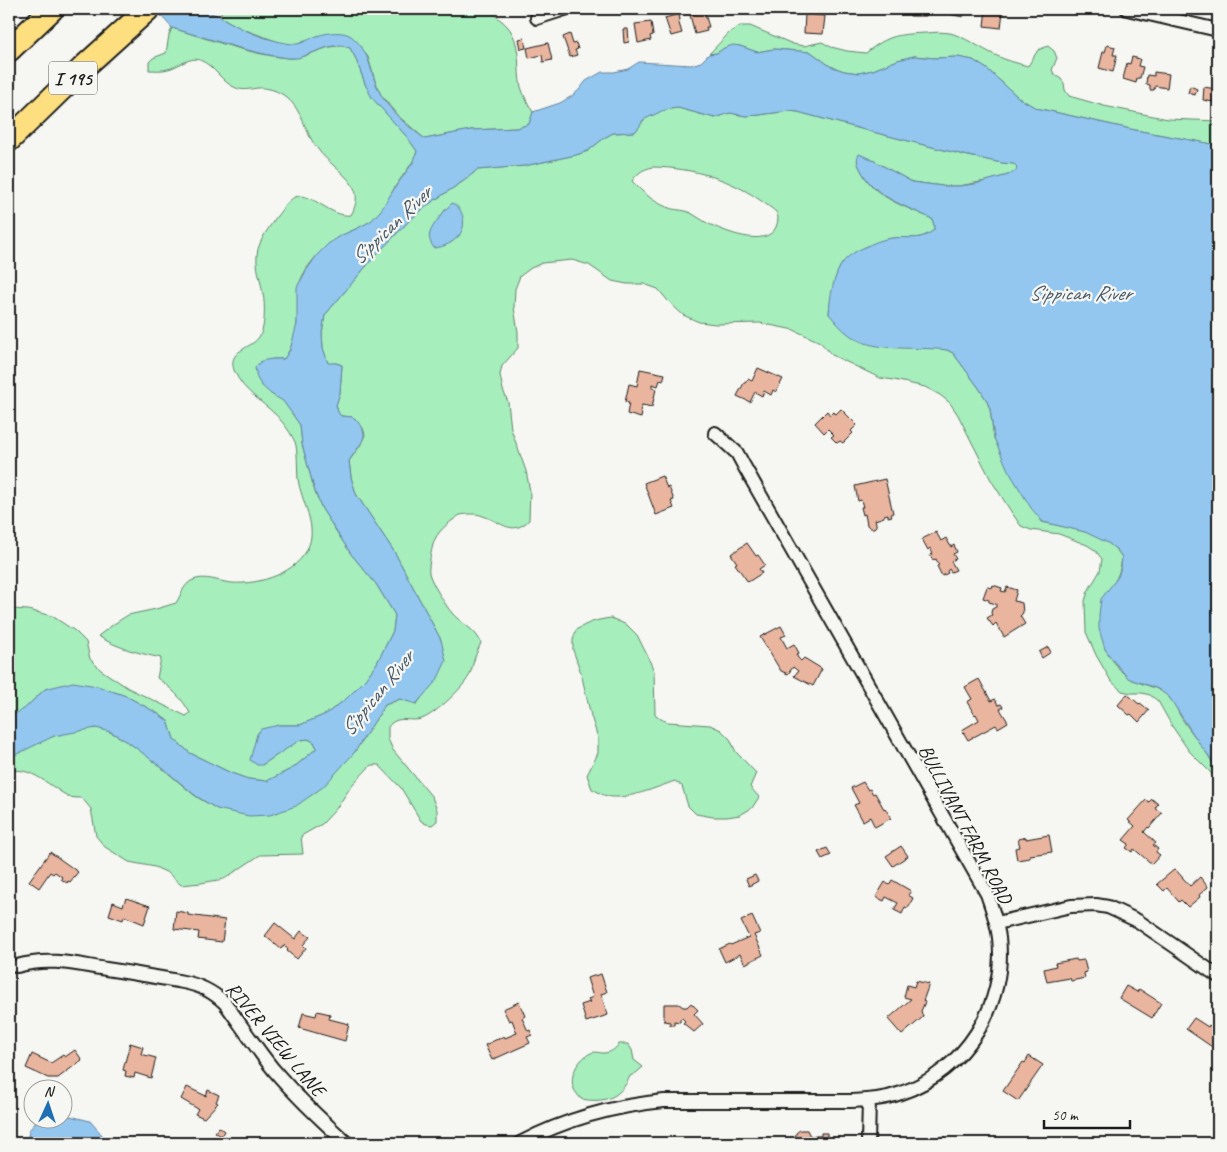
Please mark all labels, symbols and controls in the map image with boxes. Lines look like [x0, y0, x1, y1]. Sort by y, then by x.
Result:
road number: I 195 [49, 62, 97, 94]
water label: Sippican River [345, 178, 439, 270]
water label: Sippican River [1029, 280, 1134, 306]
water label: Sippican River [335, 643, 421, 741]
street label: BULLIVANT FARM ROAD [913, 740, 1019, 909]
street label: RIVER VIEW LANE [220, 977, 333, 1104]
north arrow [22, 1080, 72, 1130]
text: N [44, 1083, 56, 1100]
scale bar [1044, 1097, 1131, 1129]
text: 50 m [1052, 1106, 1079, 1125]

